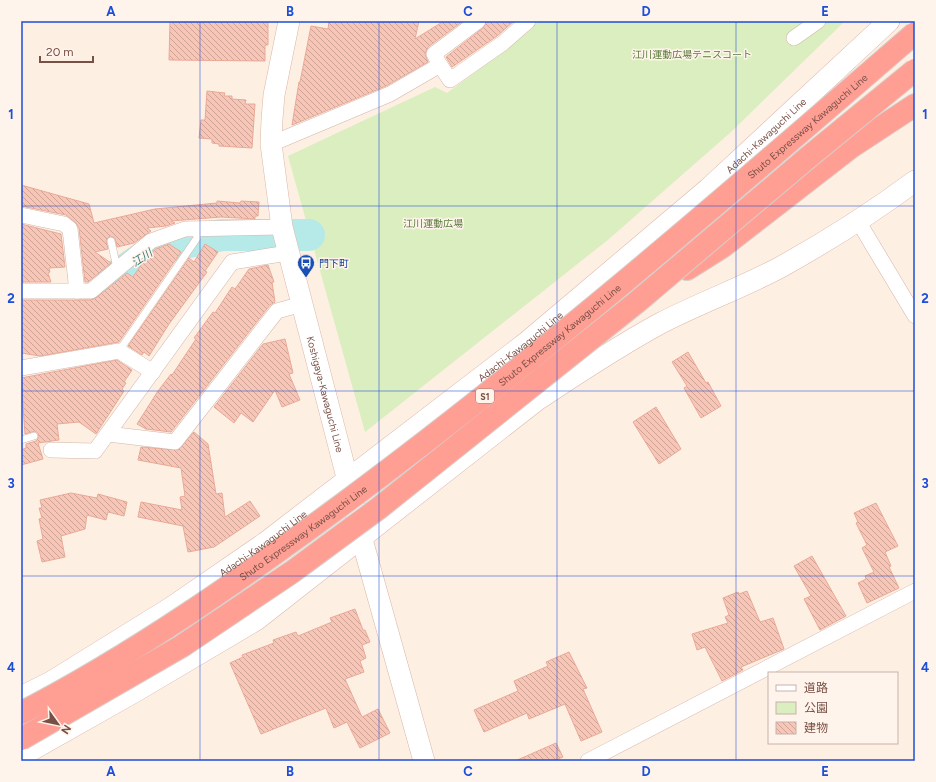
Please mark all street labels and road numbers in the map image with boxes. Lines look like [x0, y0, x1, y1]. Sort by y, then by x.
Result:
street label: Shuto Expressway Kawaguchi Line [744, 70, 870, 182]
street label: Adachi-Kawaguchi Line [723, 94, 809, 176]
street label: Shuto Expressway Kawaguchi Line [495, 281, 624, 389]
street label: Adachi-Kawaguchi Line [475, 308, 566, 384]
street label: Koshigaya-Kawaguchi Line [304, 335, 347, 454]
road number: S1 [476, 389, 494, 403]
street label: Shuto Expressway Kawaguchi Line [237, 482, 370, 583]
street label: Adachi-Kawaguchi Line [217, 507, 310, 579]

